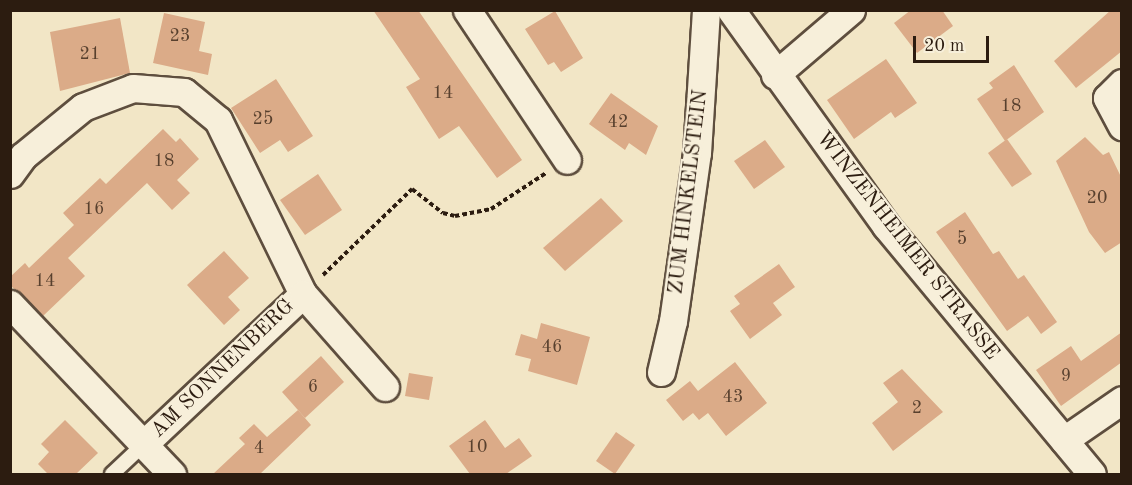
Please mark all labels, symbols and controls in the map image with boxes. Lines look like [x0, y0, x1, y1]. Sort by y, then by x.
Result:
scale bar [916, 24, 992, 62]
house number: 23 [170, 25, 190, 47]
text: 20 m [924, 37, 964, 55]
house number: 21 [80, 43, 100, 65]
house number: 14 [433, 82, 453, 104]
street label: ZUM HINKELSTEIN [664, 88, 714, 296]
house number: 18 [1001, 95, 1021, 117]
house number: 25 [253, 108, 273, 130]
house number: 42 [608, 111, 628, 133]
street label: WINZENHEIMER STRASSE [810, 127, 1004, 365]
house number: 18 [154, 150, 174, 172]
house number: 20 [1087, 187, 1107, 209]
house number: 16 [84, 198, 104, 220]
house number: 5 [957, 228, 967, 250]
house number: 14 [35, 270, 55, 292]
street label: AM SONNENBERG [146, 294, 300, 444]
house number: 46 [542, 336, 562, 358]
house number: 9 [1061, 365, 1071, 387]
house number: 6 [308, 376, 318, 398]
house number: 43 [723, 386, 743, 408]
house number: 2 [912, 397, 922, 419]
house number: 10 [467, 436, 487, 458]
house number: 4 [254, 437, 264, 459]

